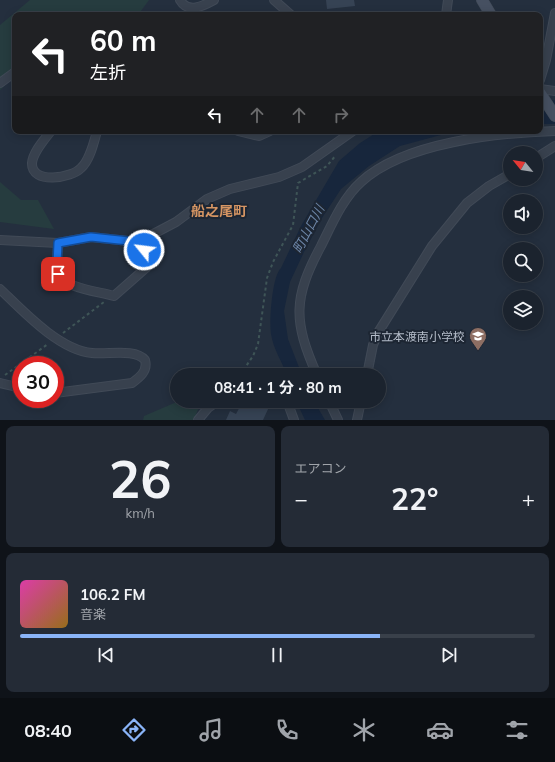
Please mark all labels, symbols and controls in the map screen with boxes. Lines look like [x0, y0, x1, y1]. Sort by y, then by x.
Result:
text: 60 m [90, 23, 156, 58]
icon: left [24, 28, 76, 80]
text: 左折 [90, 61, 126, 84]
icon: left [204, 104, 226, 126]
icon: ahead [246, 104, 268, 126]
icon: ahead [288, 104, 310, 126]
icon: right [330, 104, 352, 126]
north arrow [503, 146, 543, 186]
map controls [503, 146, 543, 330]
button: sound [503, 194, 543, 234]
water label: 町山口川 [289, 201, 328, 256]
district label: 船之尾町 [191, 202, 247, 220]
position arrow [123, 229, 165, 271]
button: search [503, 242, 543, 282]
pin [41, 257, 75, 291]
icon: arrive [47, 263, 69, 285]
button: layers [503, 290, 543, 330]
school or university icon: 市立本渡南小学校 [468, 326, 488, 351]
place label: 市立本渡南小学校 [369, 329, 465, 344]
speed limit sign: 30 [12, 356, 64, 408]
text: 08:41 · 1 分 · 80 m [214, 378, 342, 397]
text: 26 [109, 446, 171, 511]
text: エアコン [295, 460, 347, 476]
text: 22° [391, 480, 438, 518]
text: − [295, 485, 308, 513]
text: + [522, 485, 535, 513]
text: km/h [126, 505, 155, 521]
text: 106.2 FM [80, 585, 145, 604]
text: 音楽 [80, 606, 106, 622]
icon: previous [95, 644, 117, 666]
icon: pause [266, 644, 288, 666]
icon: next [438, 644, 460, 666]
icon: directions [120, 716, 148, 744]
icon: music [197, 716, 225, 744]
icon: phone [273, 716, 301, 744]
icon: climate [350, 716, 378, 744]
icon: car [426, 716, 454, 744]
icon: filters [503, 716, 531, 744]
text: 08:40 [24, 719, 72, 742]

